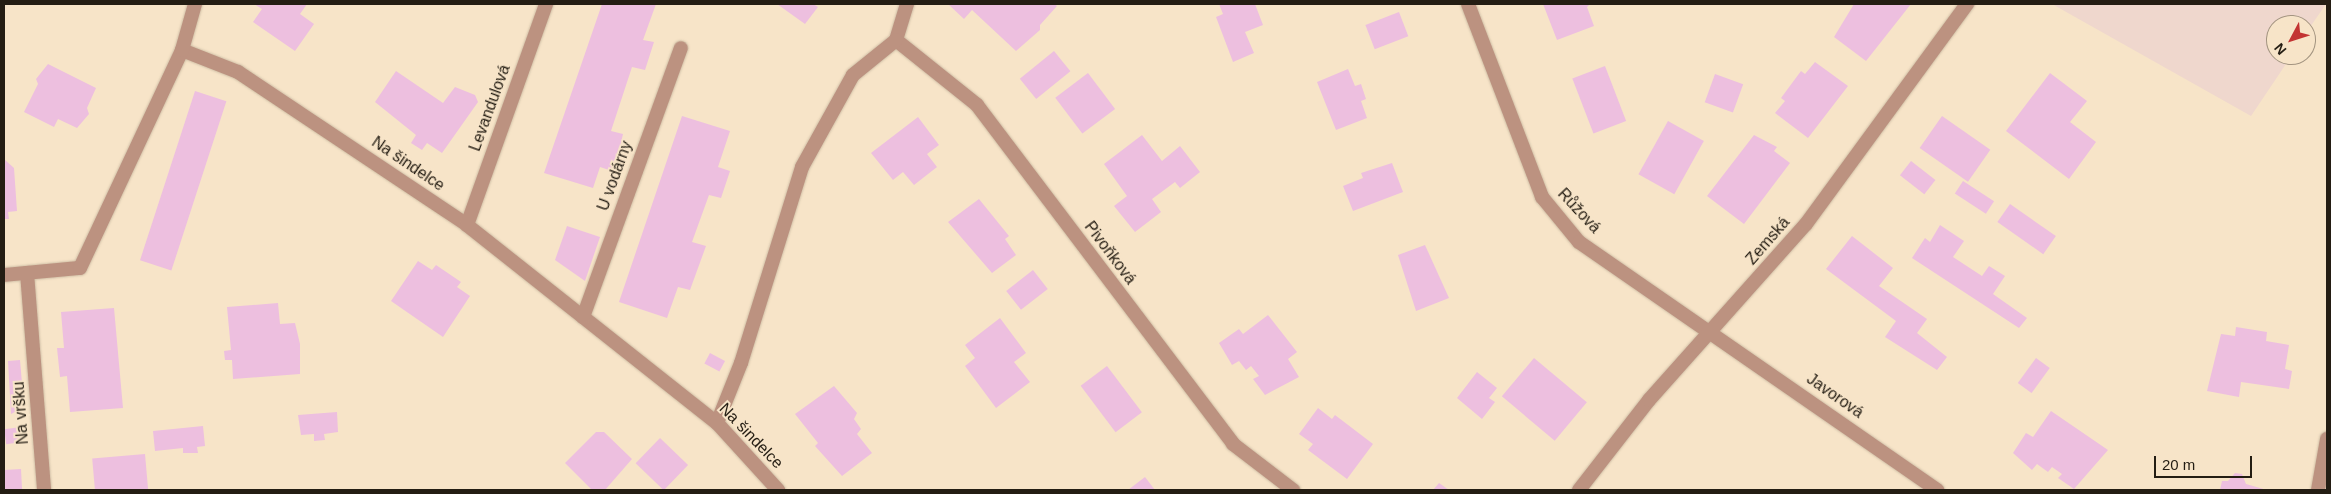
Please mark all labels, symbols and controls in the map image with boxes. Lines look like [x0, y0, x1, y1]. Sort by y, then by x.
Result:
north arrow [2266, 15, 2316, 65]
text: N [2271, 40, 2290, 58]
street label: Levandulová [465, 62, 515, 154]
street label: Na šindelce [368, 133, 448, 195]
street label: U vodárny [594, 138, 636, 214]
street label: Růžová [1553, 185, 1605, 237]
street label: Zemská [1742, 213, 1794, 269]
street label: Pivoňková [1080, 218, 1140, 288]
street label: Javorová [1803, 370, 1867, 422]
street label: Na vršku [9, 381, 33, 445]
street label: Na šindelce [715, 399, 787, 473]
scale bar [2156, 446, 2254, 478]
text: 20 m [2162, 456, 2195, 473]

